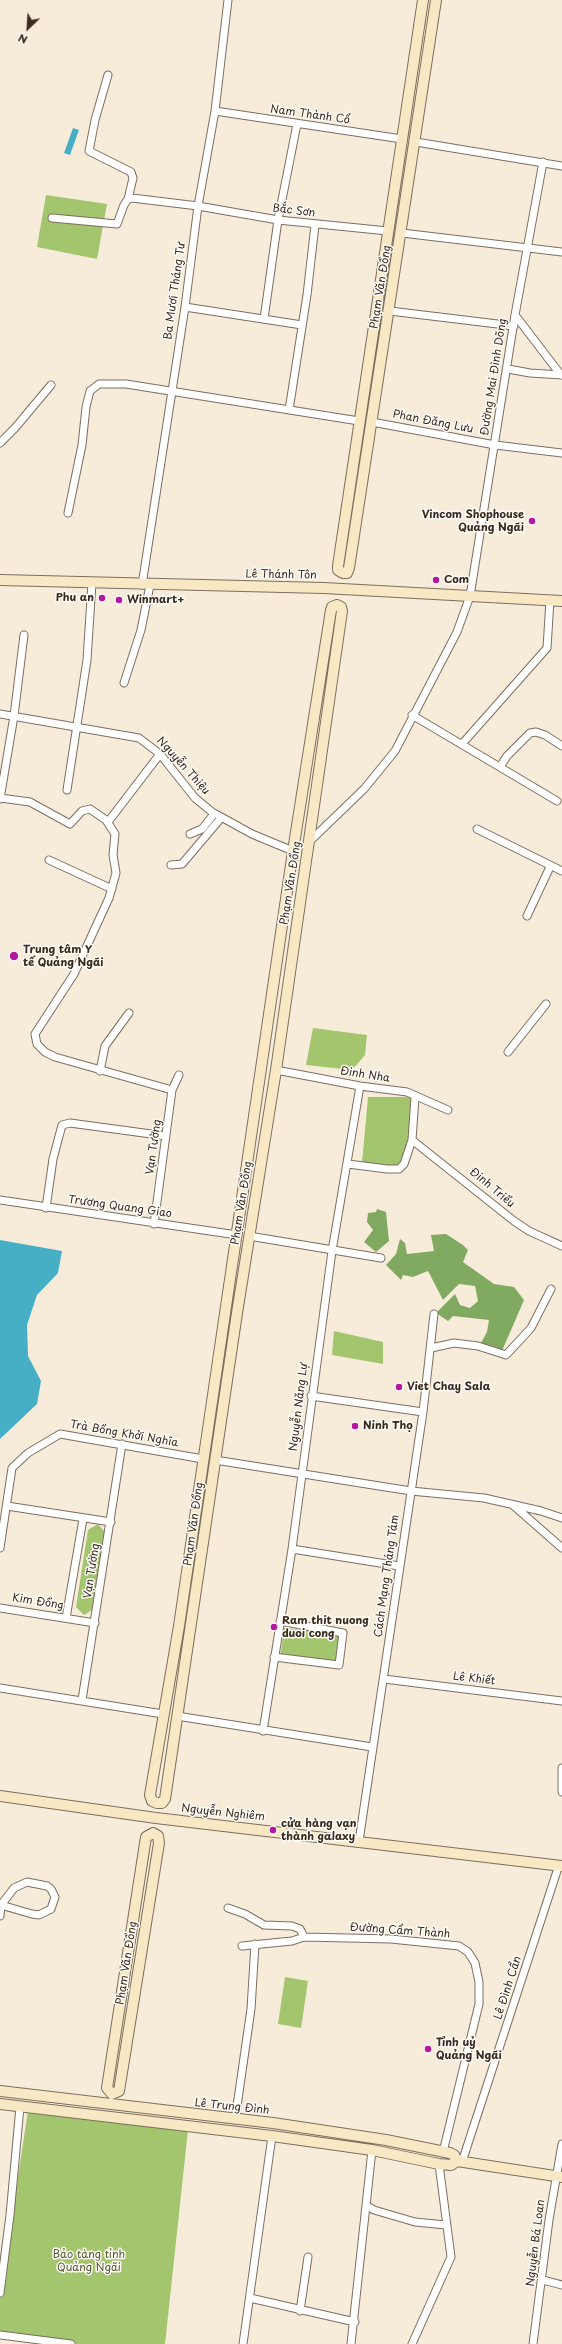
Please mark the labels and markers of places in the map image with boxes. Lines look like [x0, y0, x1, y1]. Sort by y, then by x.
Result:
place label: Vincom Shophouse Quảng Ngãi [422, 508, 524, 534]
marker: Vincom Shophouse Quảng Ngãi [527, 516, 537, 526]
place label: Com [444, 573, 469, 587]
marker: Com [431, 575, 441, 585]
place label: Phu an [56, 591, 94, 605]
marker: Phu an [97, 593, 107, 603]
place label: Winmart+ [127, 593, 184, 607]
marker: Winmart+ [114, 595, 124, 605]
place label: Trung tâm Y tế Quảng Ngãi [23, 943, 104, 969]
marker: Trung tâm Y tế Quảng Ngãi [8, 950, 20, 962]
place label: Viet Chay Sala [407, 1380, 490, 1394]
marker: Viet Chay Sala [394, 1382, 404, 1392]
place label: Ninh Thọ [363, 1419, 413, 1433]
marker: Ninh Thọ [350, 1421, 360, 1431]
place label: Ram thit nuong duoi cong [282, 1614, 369, 1640]
marker: Ram thit nuong duoi cong [269, 1622, 279, 1632]
place label: cửa hàng vạn thành galaxy [281, 1817, 357, 1843]
marker: cửa hàng vạn thành galaxy [268, 1825, 278, 1835]
place label: Tỉnh uỷ Quảng Ngãi [436, 2036, 502, 2062]
marker: Tỉnh uỷ Quảng Ngãi [423, 2044, 433, 2054]

